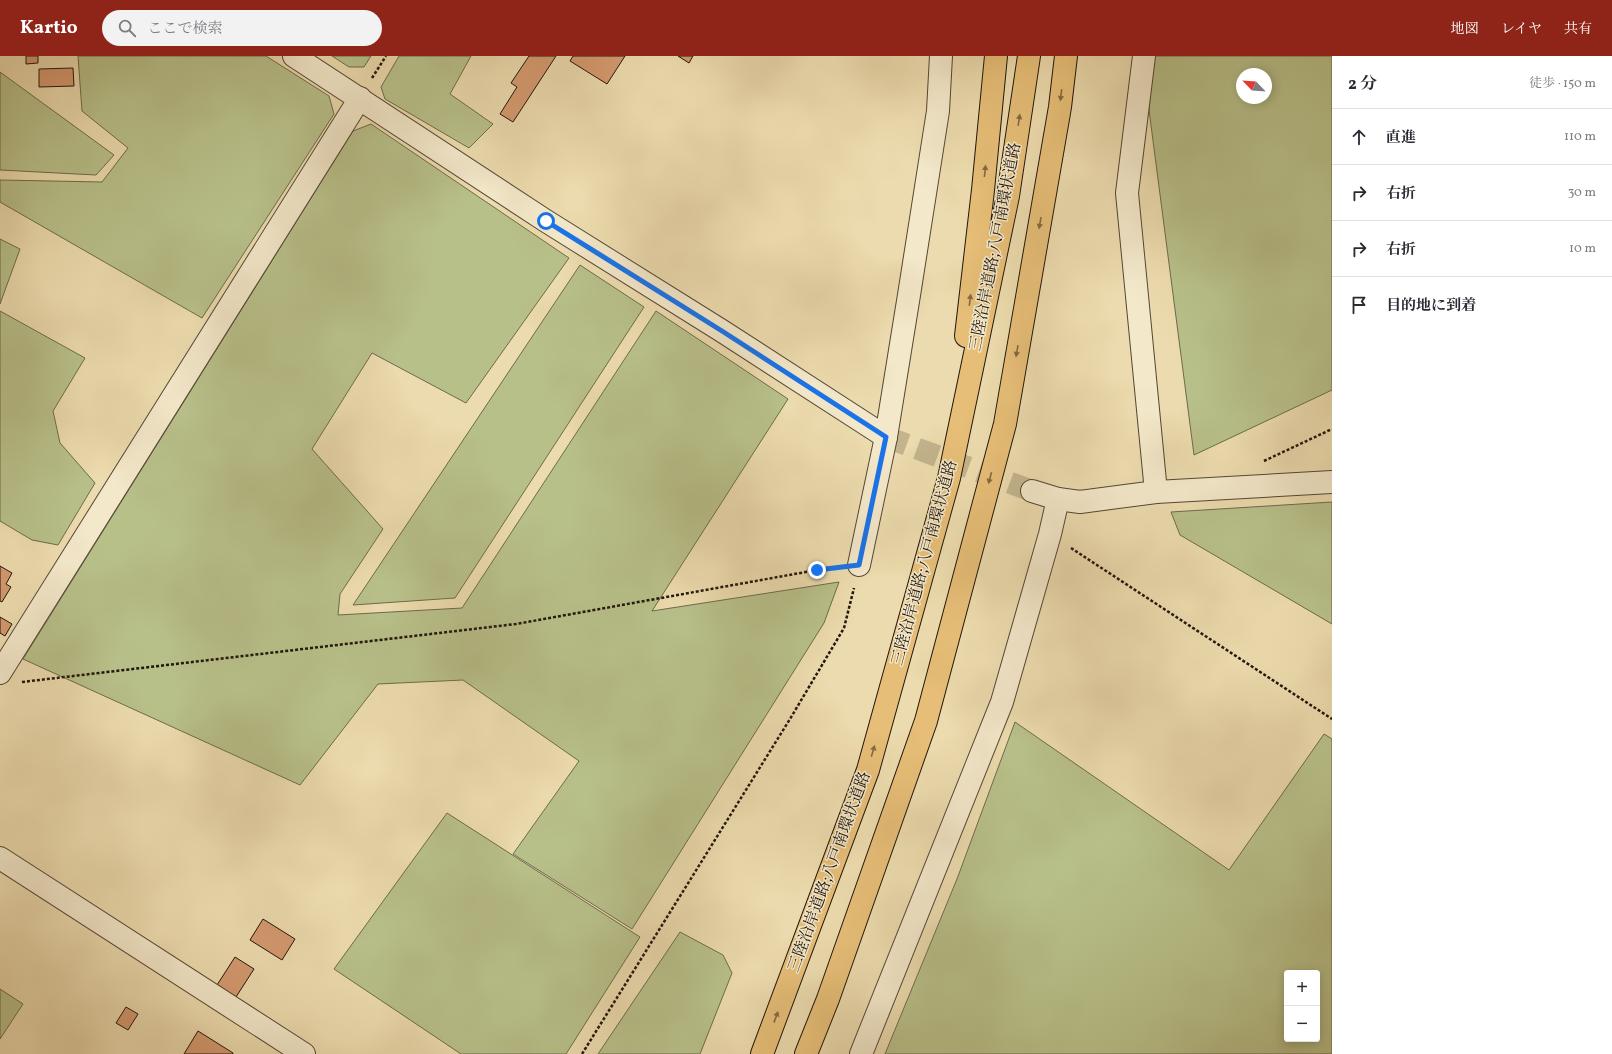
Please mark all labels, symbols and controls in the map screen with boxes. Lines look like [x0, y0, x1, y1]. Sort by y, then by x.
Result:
search box [102, 10, 382, 46]
text: Kartio [20, 15, 78, 41]
icon: search [116, 17, 138, 39]
text: ここで検索 [148, 19, 223, 40]
text: 地図 [1451, 20, 1479, 39]
text: レイヤ [1501, 20, 1542, 39]
text: 共有 [1564, 20, 1592, 39]
north arrow [1236, 68, 1272, 104]
text: 2 分 [1348, 73, 1377, 96]
text: 徒歩 · 150 m [1529, 75, 1596, 93]
one-way arrow [1058, 89, 1064, 101]
one-way arrow [1016, 114, 1022, 126]
icon: ahead [1348, 126, 1370, 148]
text: 直進 [1386, 128, 1416, 149]
text: 110 m [1564, 128, 1596, 146]
street label: 三陸沿岸道路;八戸南環状道路 [965, 141, 1027, 353]
one-way arrow [981, 165, 988, 177]
icon: right [1348, 182, 1370, 204]
text: 右折 [1386, 184, 1416, 205]
text: 30 m [1568, 184, 1596, 202]
route start [537, 212, 555, 230]
one-way arrow [1036, 217, 1042, 229]
icon: right [1348, 238, 1370, 260]
text: 右折 [1386, 240, 1416, 261]
text: 10 m [1569, 240, 1596, 258]
one-way arrow [967, 294, 973, 306]
icon: arrive [1348, 294, 1370, 316]
text: 目的地に到着 [1386, 296, 1476, 317]
one-way arrow [1014, 345, 1020, 357]
street label: 三陸沿岸道路;八戸南環状道路 [887, 458, 963, 668]
one-way arrow [987, 472, 993, 484]
route end [808, 561, 826, 579]
one-way arrow [870, 744, 876, 756]
street label: 三陸沿岸道路;八戸南環状道路 [783, 769, 877, 975]
map controls [1284, 970, 1320, 1042]
button: + [1284, 970, 1320, 1006]
button: − [1284, 1006, 1320, 1042]
one-way arrow [773, 1011, 779, 1023]

